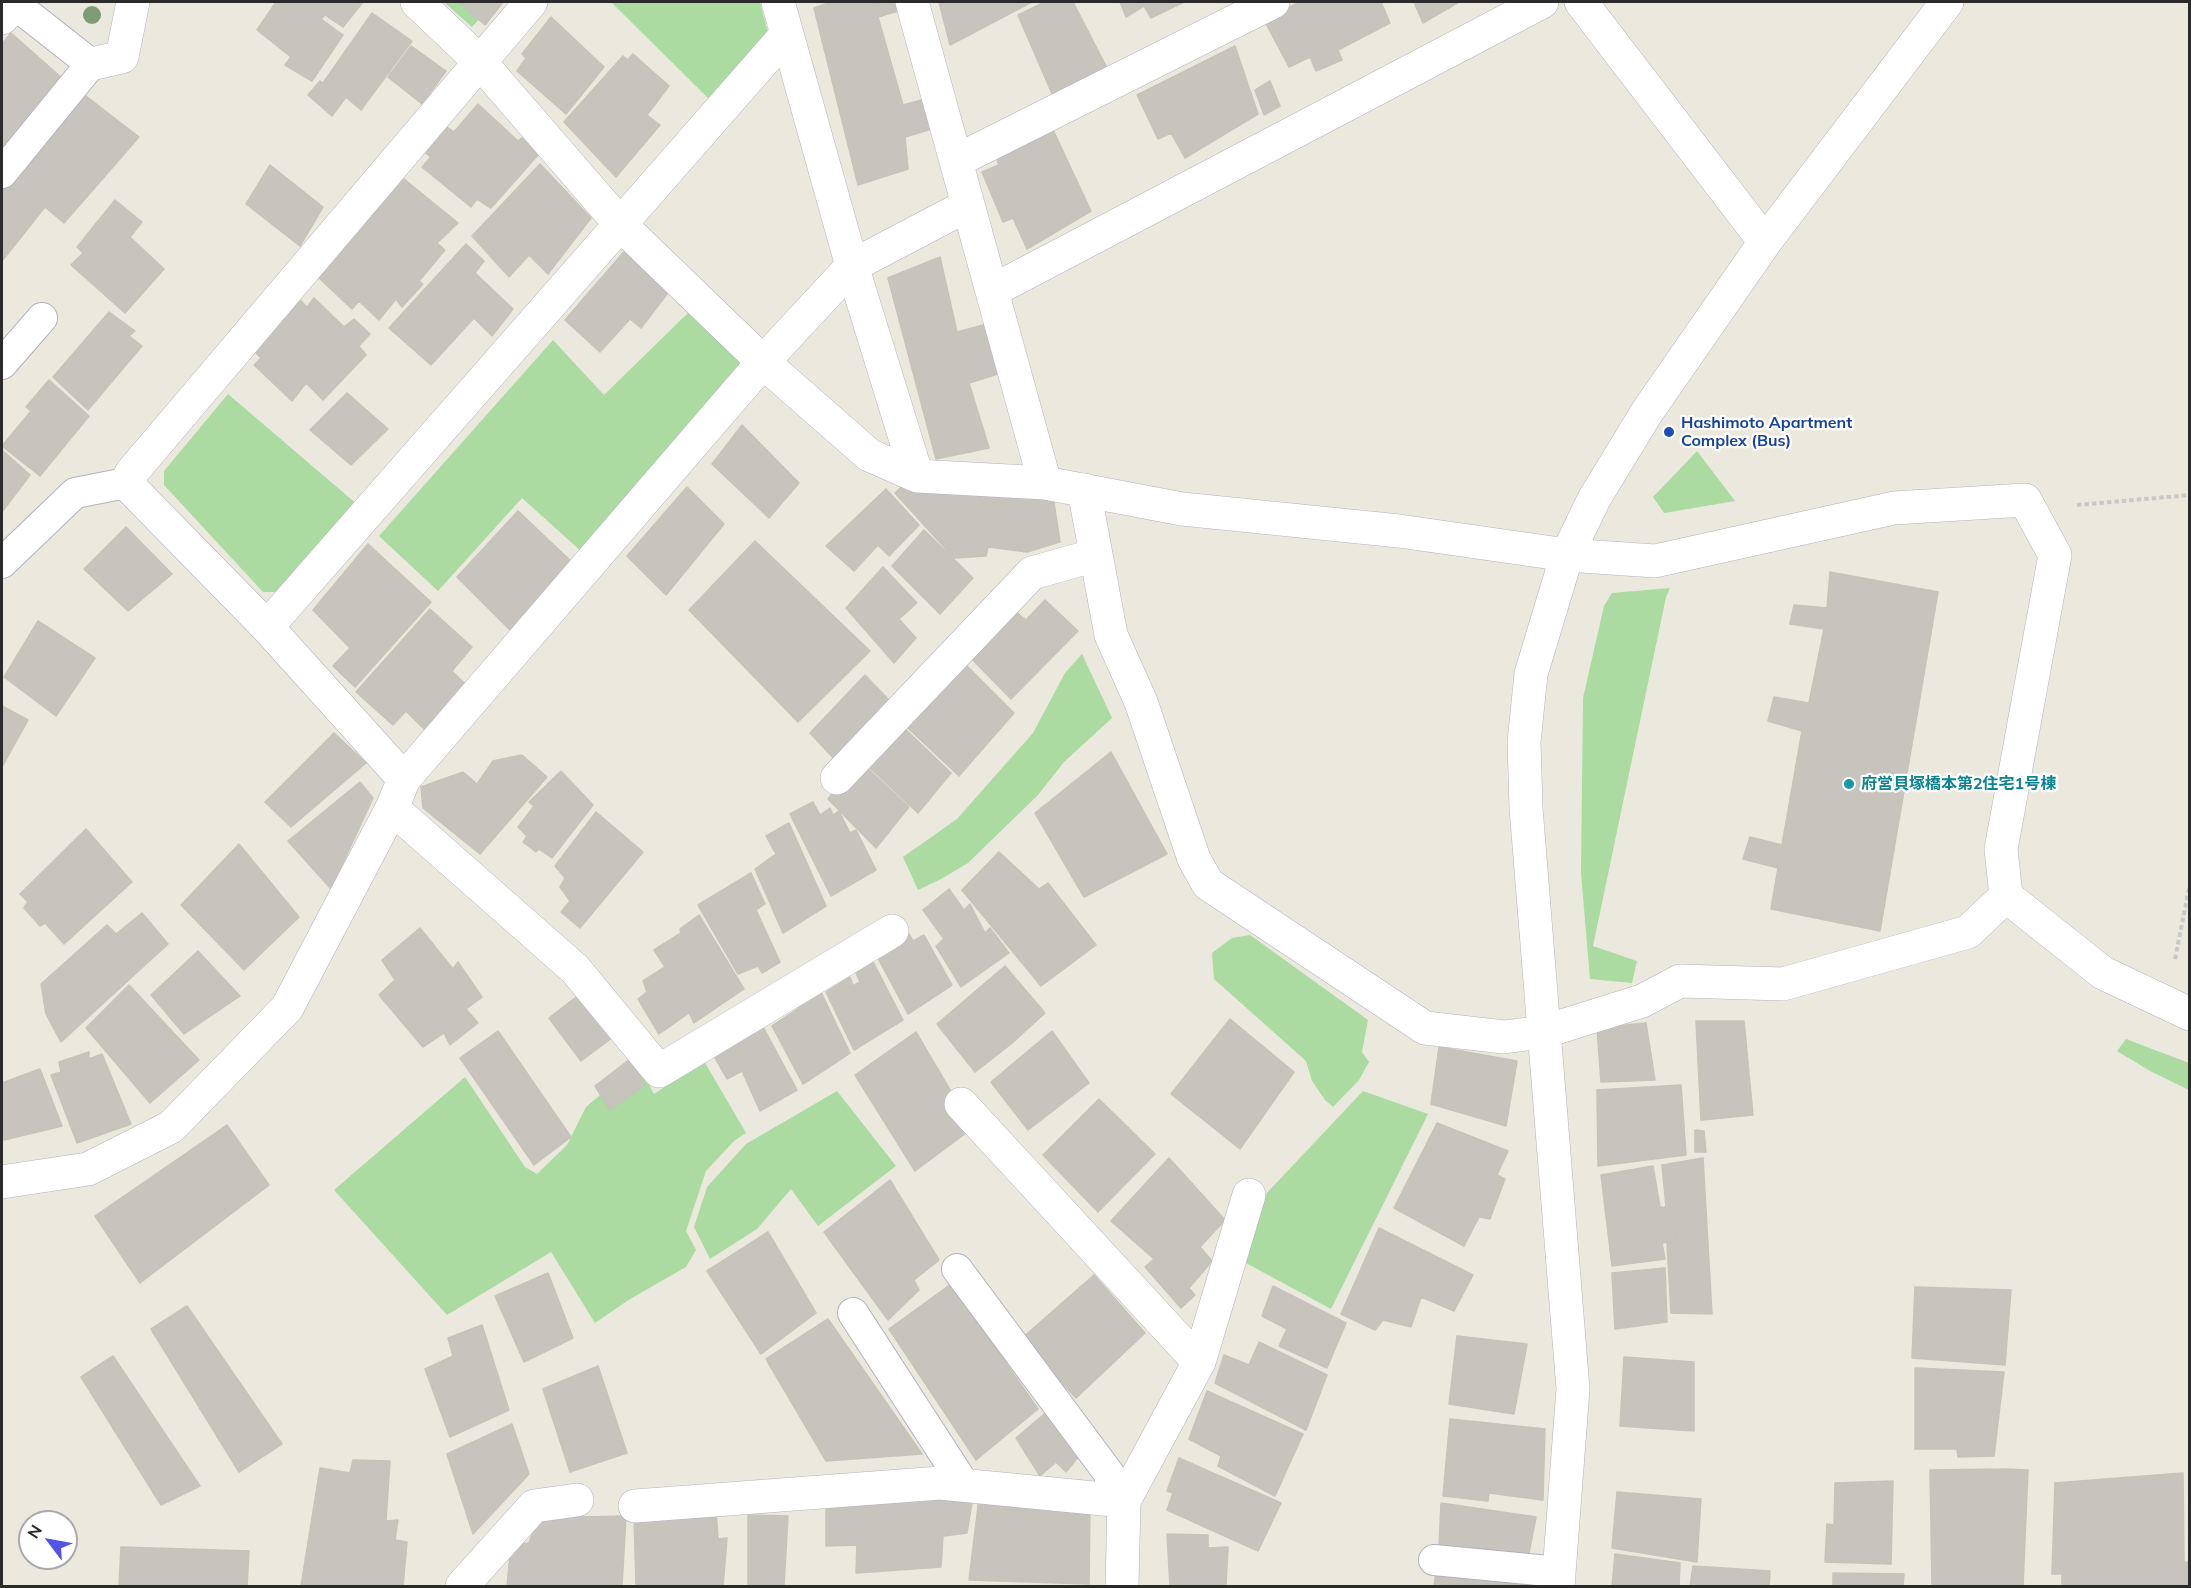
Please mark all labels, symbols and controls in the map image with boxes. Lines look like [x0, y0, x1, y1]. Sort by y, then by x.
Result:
place label: Hashimoto Apartment Complex (Bus) [1681, 413, 1852, 451]
marker: Hashimoto Apartment Complex (Bus) [1662, 425, 1676, 439]
place label: 府営貝塚橋本第2住宅1号棟 [1861, 774, 2056, 794]
marker: 府営貝塚橋本第2住宅1号棟 [1842, 777, 1856, 791]
north arrow [18, 1510, 78, 1570]
text: N [23, 1521, 46, 1542]

